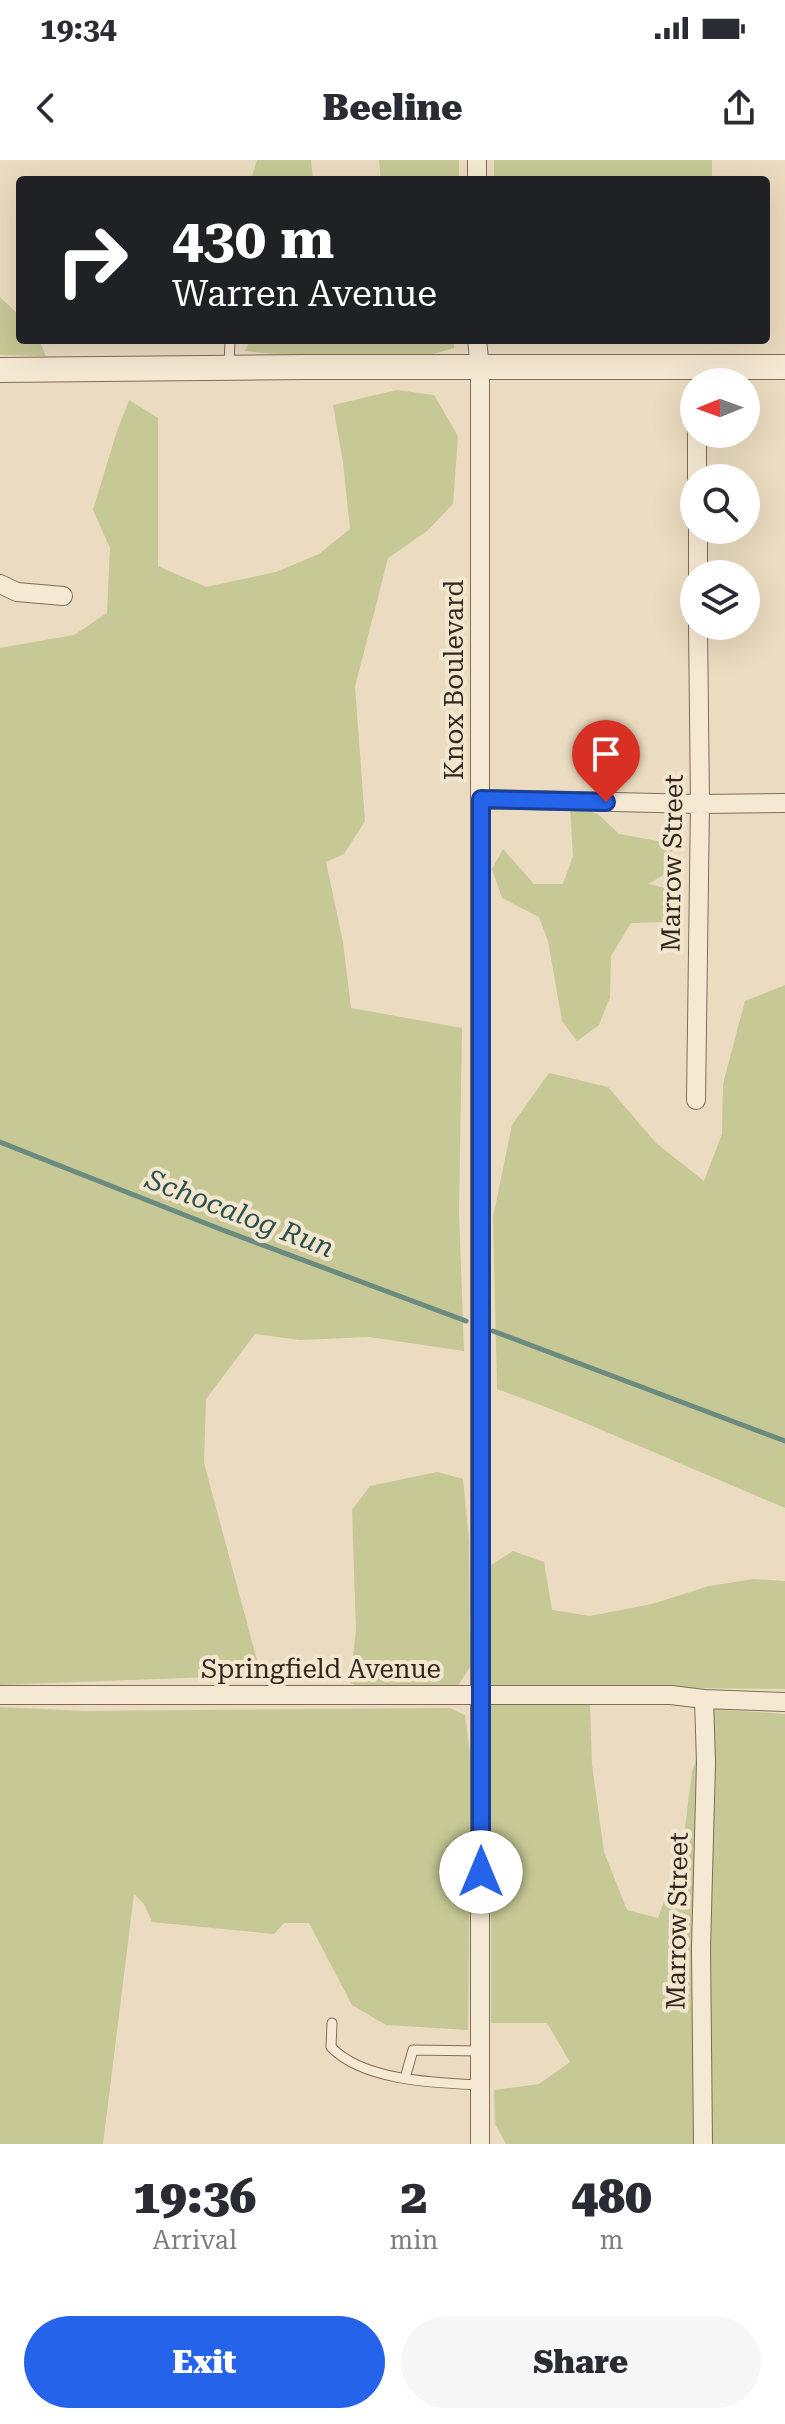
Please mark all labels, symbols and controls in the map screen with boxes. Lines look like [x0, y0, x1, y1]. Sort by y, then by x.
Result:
text: 19:34 [40, 11, 117, 46]
icon: back [24, 86, 68, 130]
icon: share [717, 86, 761, 130]
text: Beeline [322, 87, 463, 129]
text: 430 m [172, 206, 334, 272]
icon: right [40, 208, 144, 312]
text: Warren Avenue [172, 273, 437, 315]
north arrow [680, 368, 760, 448]
map controls [680, 368, 760, 640]
button: search [680, 464, 760, 544]
button: layers [680, 560, 760, 640]
street label: Knox Boulevard [439, 580, 469, 780]
pin [572, 720, 640, 802]
icon: arrive [584, 732, 628, 776]
street label: Marrow Street [655, 774, 689, 952]
water label: Schocalog Run [140, 1162, 338, 1264]
street label: Springfield Avenue [201, 1654, 441, 1684]
position arrow [439, 1830, 523, 1914]
street label: Marrow Street [660, 1832, 694, 2010]
text: 19:36 [133, 2169, 256, 2225]
text: 2 [400, 2169, 427, 2225]
text: 480 [571, 2169, 652, 2225]
text: Arrival [152, 2225, 237, 2255]
text: min [390, 2225, 438, 2255]
text: m [600, 2225, 623, 2255]
button: Exit [24, 2316, 385, 2408]
button: Share [401, 2316, 761, 2408]

